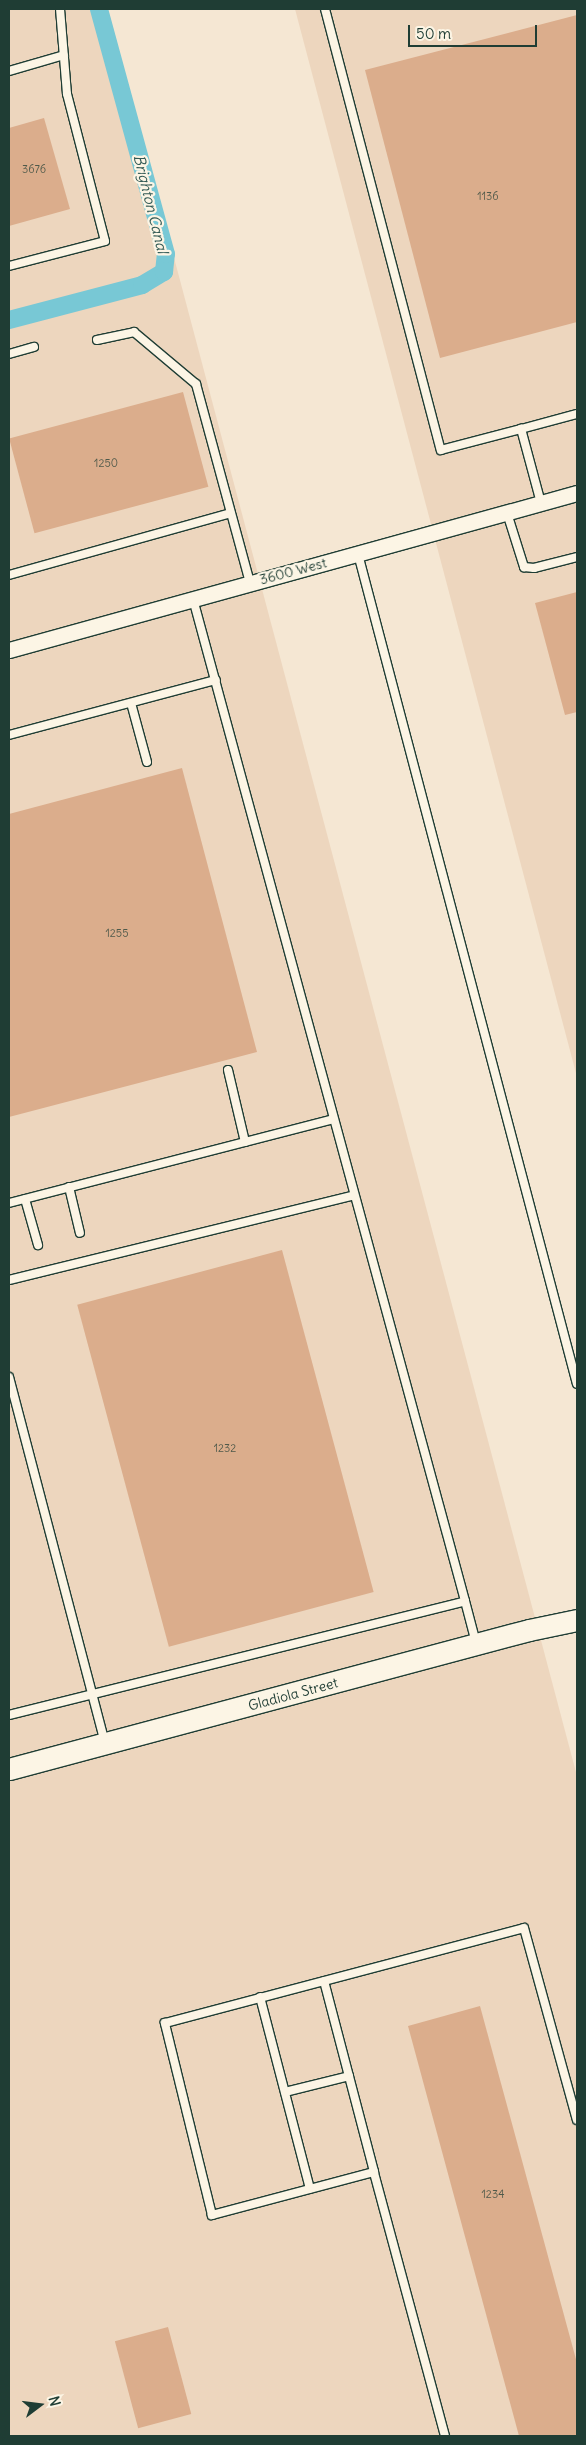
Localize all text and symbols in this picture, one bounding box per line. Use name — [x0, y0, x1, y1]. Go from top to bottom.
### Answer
scale bar — [411, 15, 540, 47]
text: 50 m — [416, 24, 451, 43]
water label: Brighton Canal — [130, 153, 172, 255]
house number: 3676 — [22, 162, 46, 176]
house number: 1136 — [477, 189, 499, 203]
house number: 1250 — [94, 456, 118, 470]
street label: 3600 West — [258, 554, 328, 588]
house number: 1255 — [105, 926, 129, 940]
house number: 1232 — [214, 1441, 236, 1455]
street label: Gladiola Street — [246, 1674, 340, 1714]
house number: 1234 — [481, 2187, 505, 2201]
north arrow — [15, 2380, 65, 2430]
text: N — [45, 2394, 64, 2408]

